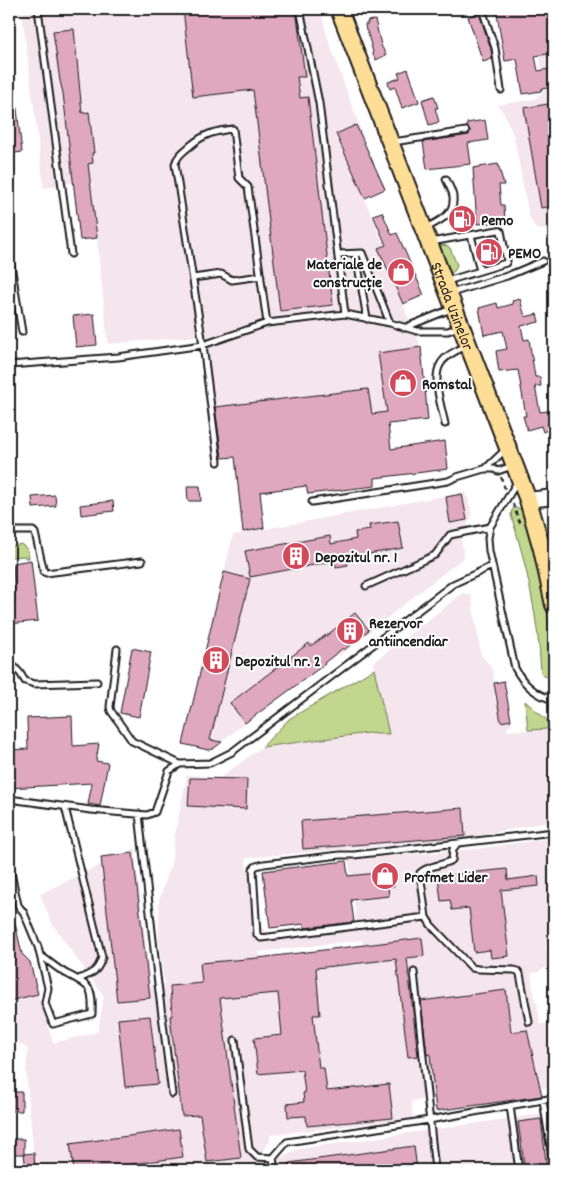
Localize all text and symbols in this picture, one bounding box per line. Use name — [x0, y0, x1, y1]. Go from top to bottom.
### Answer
fuel station icon: Pemo — [447, 204, 477, 234]
place label: Pemo — [481, 210, 513, 233]
fuel station icon: PEMO — [474, 237, 504, 267]
place label: PEMO — [508, 243, 541, 266]
place label: Materiale de construcție — [307, 254, 382, 295]
shop icon: Materiale de construcție — [386, 257, 416, 287]
street label: Strada Uzinelor — [423, 259, 478, 354]
shop icon: Romstal — [388, 368, 418, 398]
place label: Romstal — [422, 374, 472, 397]
building icon: Depozitul nr. 1 — [281, 541, 311, 571]
place label: Depozitul nr. 1 — [315, 547, 397, 570]
place label: Rezervor antiincendiar — [369, 613, 449, 654]
building icon: Rezervor antiincendiar — [335, 616, 365, 646]
building icon: Depozitul nr. 2 — [201, 645, 231, 675]
place label: Depozitul nr. 2 — [235, 651, 321, 674]
shop icon: Profmet Lider — [370, 861, 400, 891]
place label: Profmet Lider — [404, 867, 489, 890]

